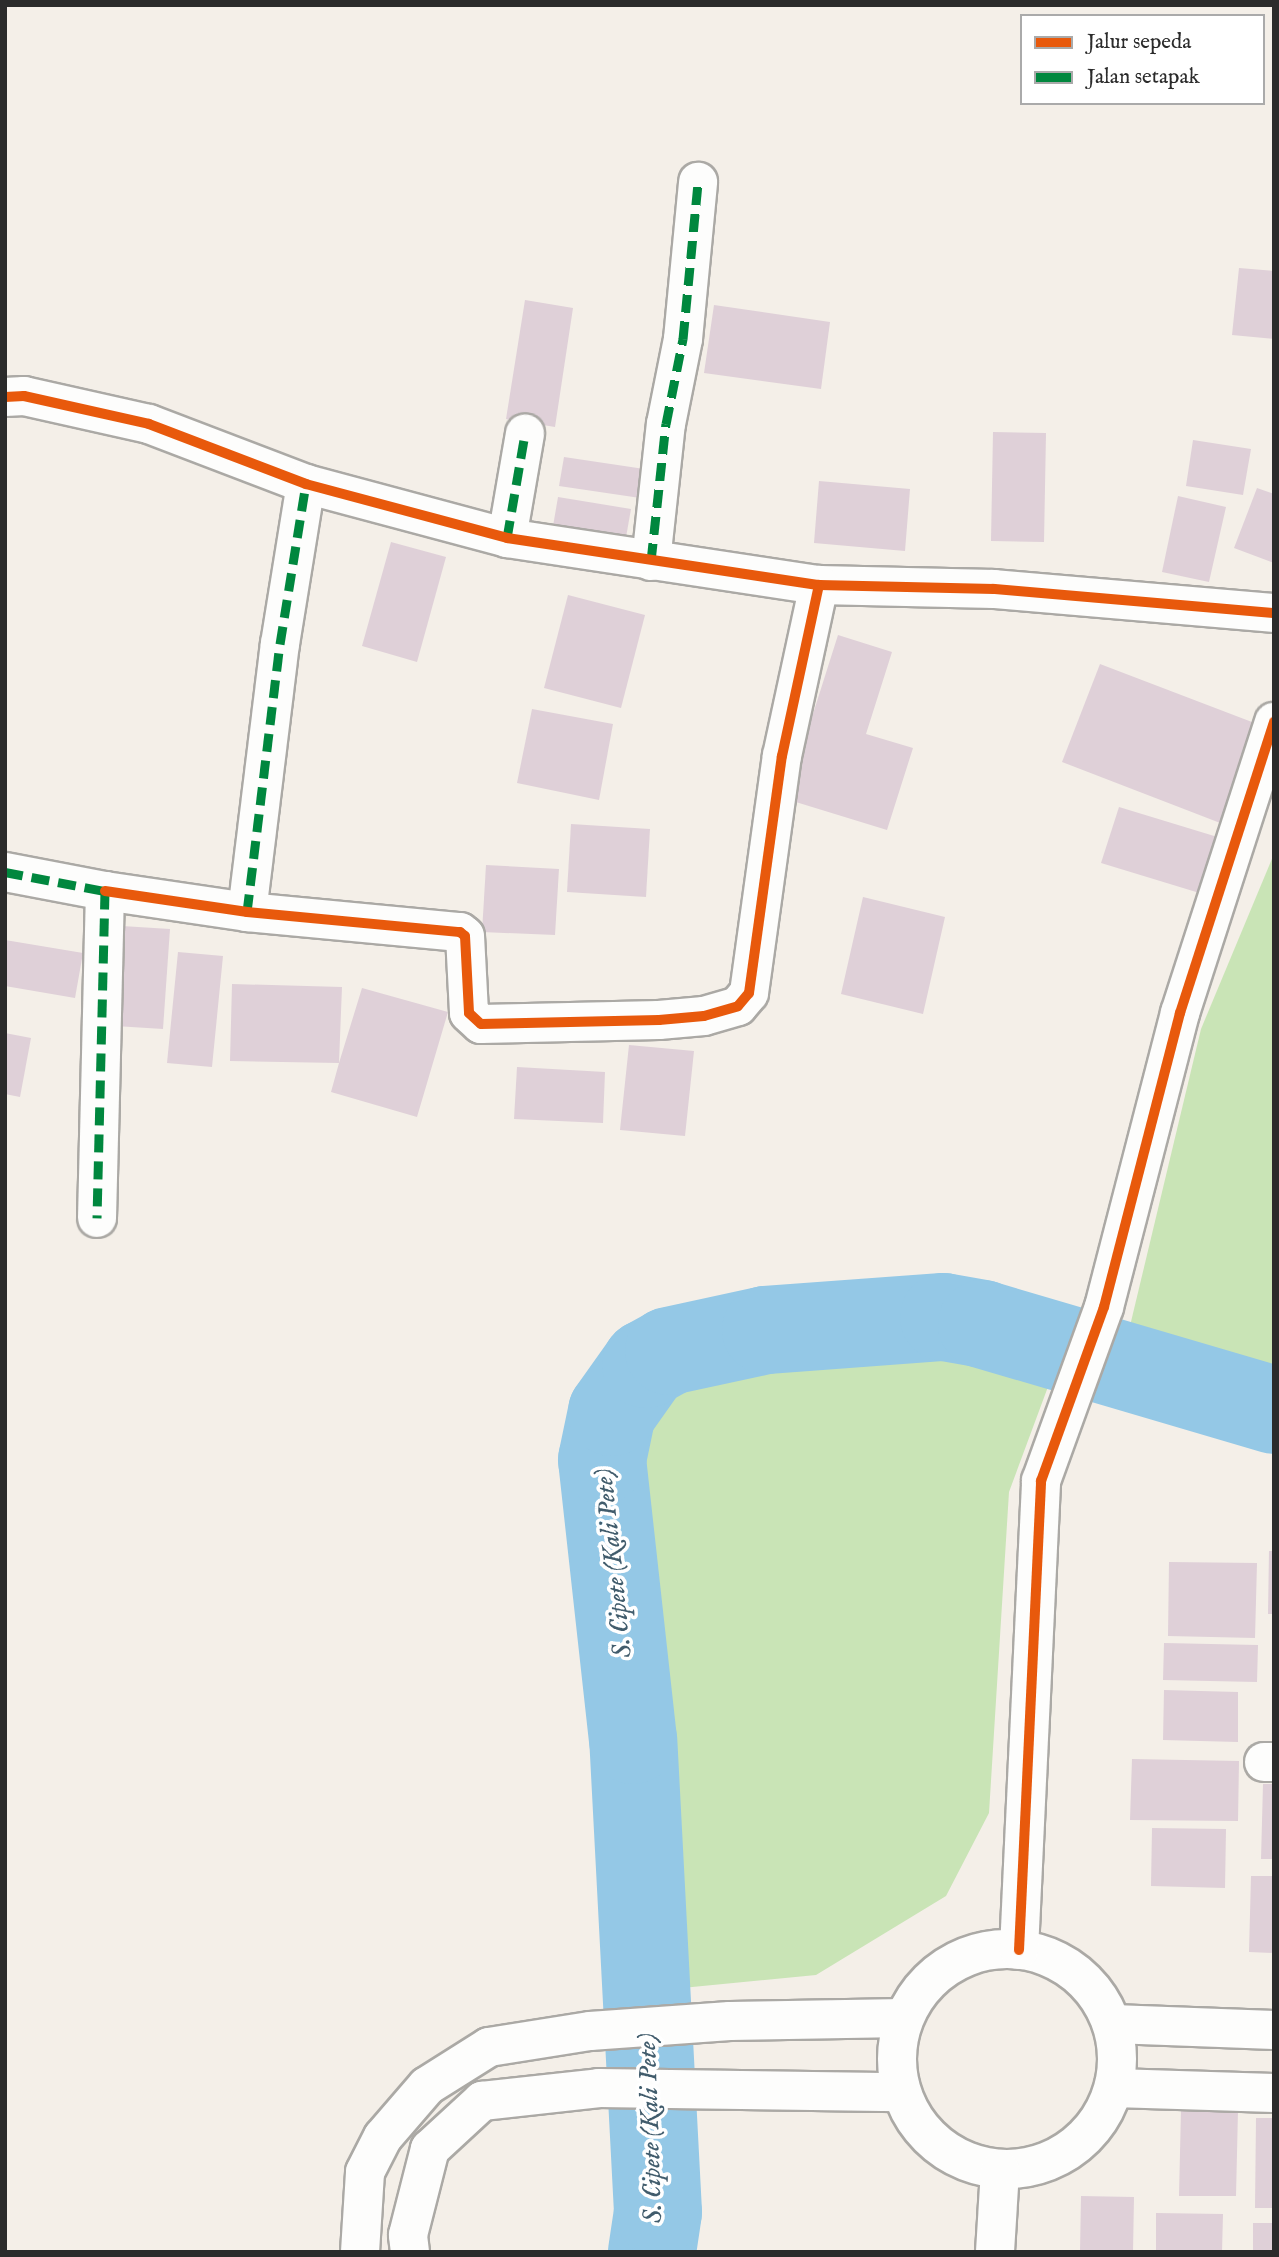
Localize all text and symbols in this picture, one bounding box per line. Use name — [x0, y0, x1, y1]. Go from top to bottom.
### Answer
legend — [1020, 14, 1265, 105]
text: Jalur sepeda — [1087, 29, 1191, 56]
text: Jalan setapak — [1087, 64, 1200, 91]
water label: S. Cipete (Kali Pete) — [589, 1467, 639, 1659]
water label: S. Cipete (Kali Pete) — [632, 2032, 670, 2224]

